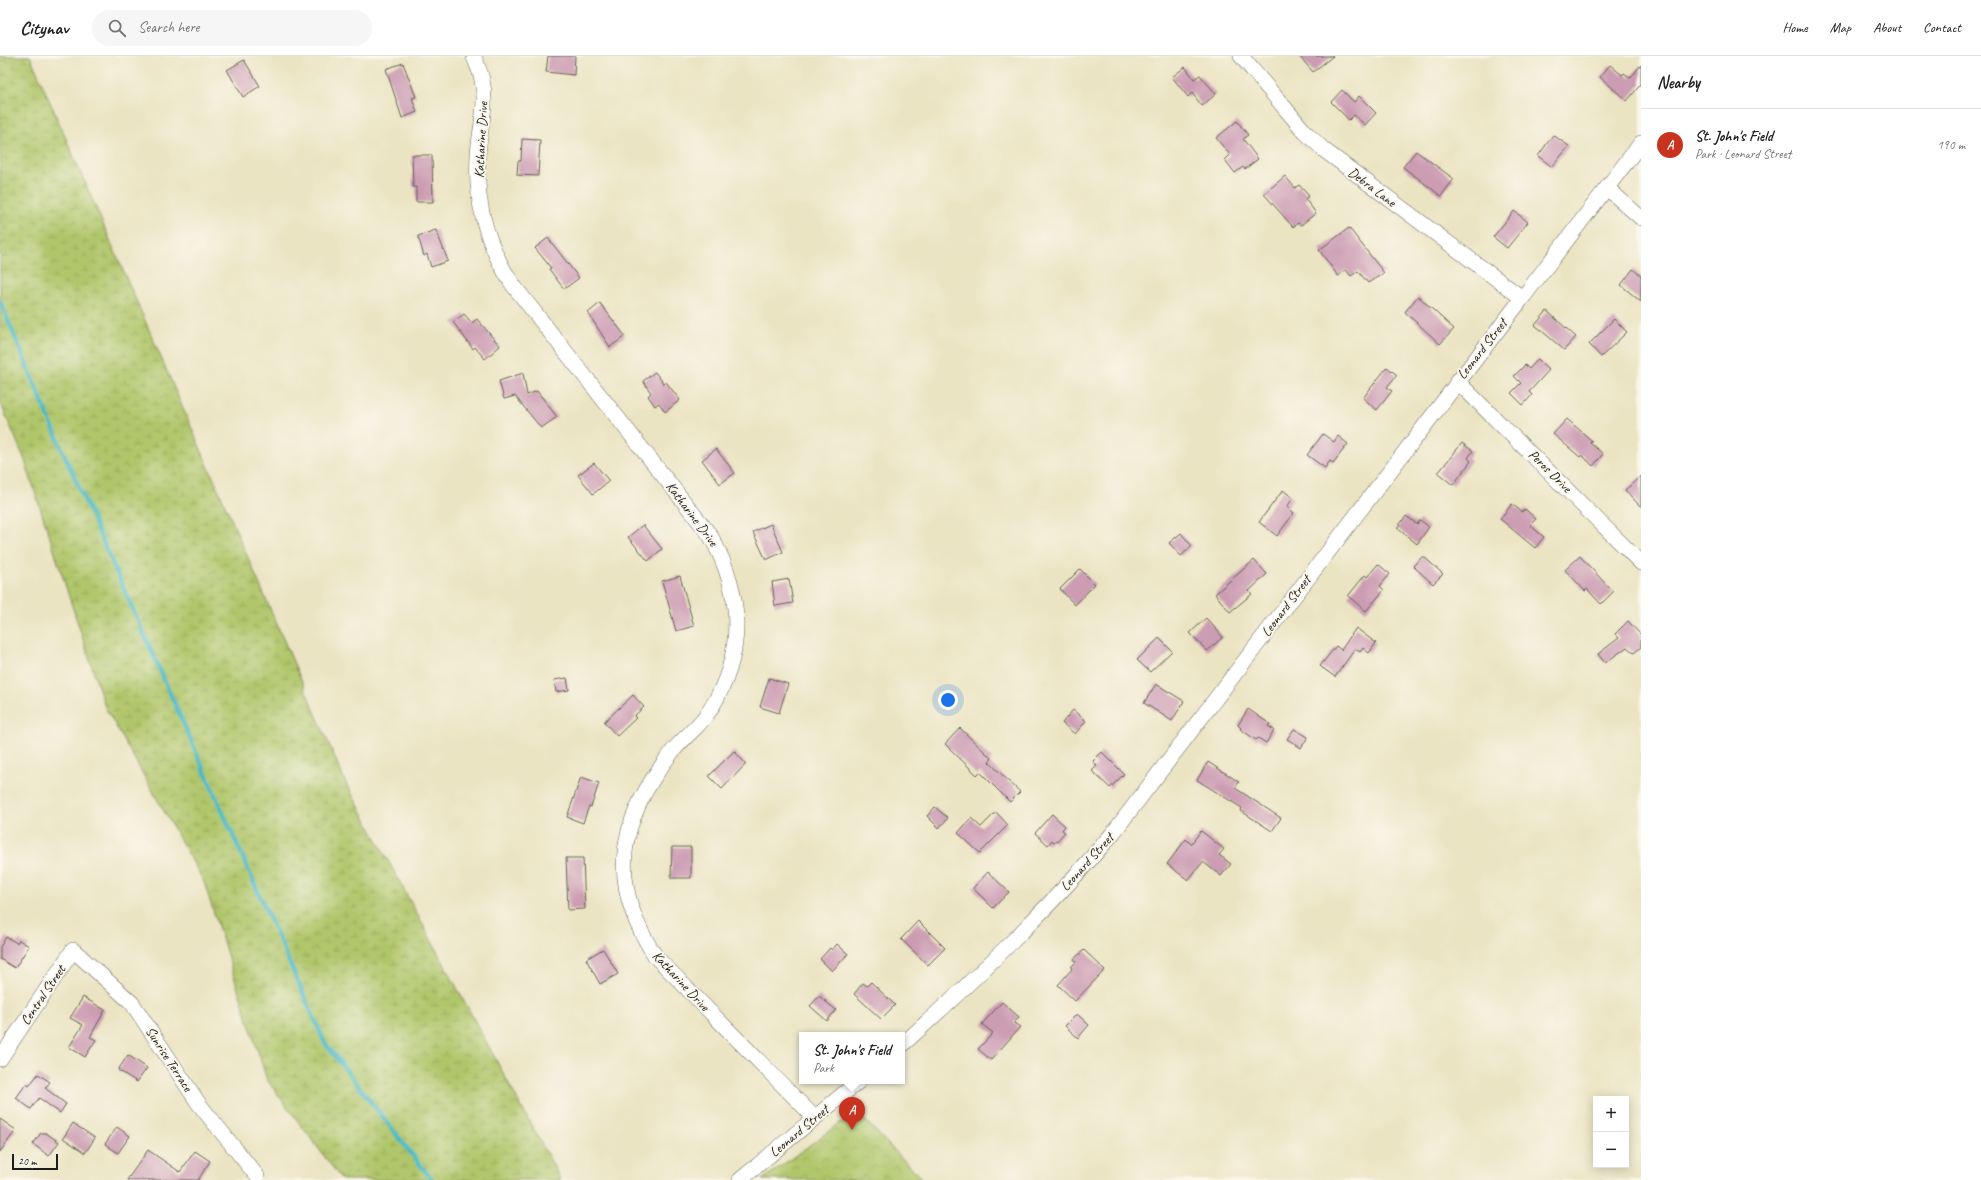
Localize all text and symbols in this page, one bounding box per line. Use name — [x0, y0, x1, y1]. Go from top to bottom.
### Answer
search box — [92, 10, 372, 46]
text: Citynav — [20, 16, 68, 40]
icon: search — [106, 17, 128, 39]
text: Search here — [138, 18, 199, 37]
text: Home — [1782, 19, 1808, 36]
text: Map — [1830, 19, 1851, 36]
text: About — [1873, 19, 1901, 36]
text: Contact — [1923, 19, 1961, 36]
text: Nearby — [1657, 72, 1700, 93]
street label: Katharine Drive — [471, 100, 492, 178]
text: St. John's Field — [1695, 127, 1773, 146]
text: A — [1667, 137, 1673, 153]
text: 190 m — [1937, 137, 1965, 153]
text: Park · Leonard Street — [1695, 146, 1791, 162]
street label: Debra Lane — [1345, 164, 1400, 211]
street label: Leonard Street — [1453, 314, 1512, 383]
street label: Peros Drive — [1525, 446, 1576, 497]
street label: Katharine Drive — [662, 479, 723, 551]
street label: Leonard Street — [1258, 570, 1316, 640]
your location — [938, 690, 958, 710]
street label: Leonard Street — [1057, 828, 1119, 894]
street label: Katharine Drive — [649, 947, 714, 1016]
street label: Central Street — [17, 961, 70, 1028]
street label: Sunrise Terrace — [142, 1024, 197, 1096]
popup — [799, 1032, 905, 1084]
text: St. John's Field — [813, 1041, 891, 1060]
text: Park — [813, 1060, 834, 1076]
map controls — [1593, 1096, 1629, 1168]
button: + — [1593, 1096, 1629, 1132]
pin: A — [839, 1097, 865, 1130]
street label: Leonard Street — [766, 1100, 834, 1161]
button: − — [1593, 1132, 1629, 1168]
scale bar — [12, 1152, 58, 1171]
text: 20 m — [18, 1154, 37, 1168]

